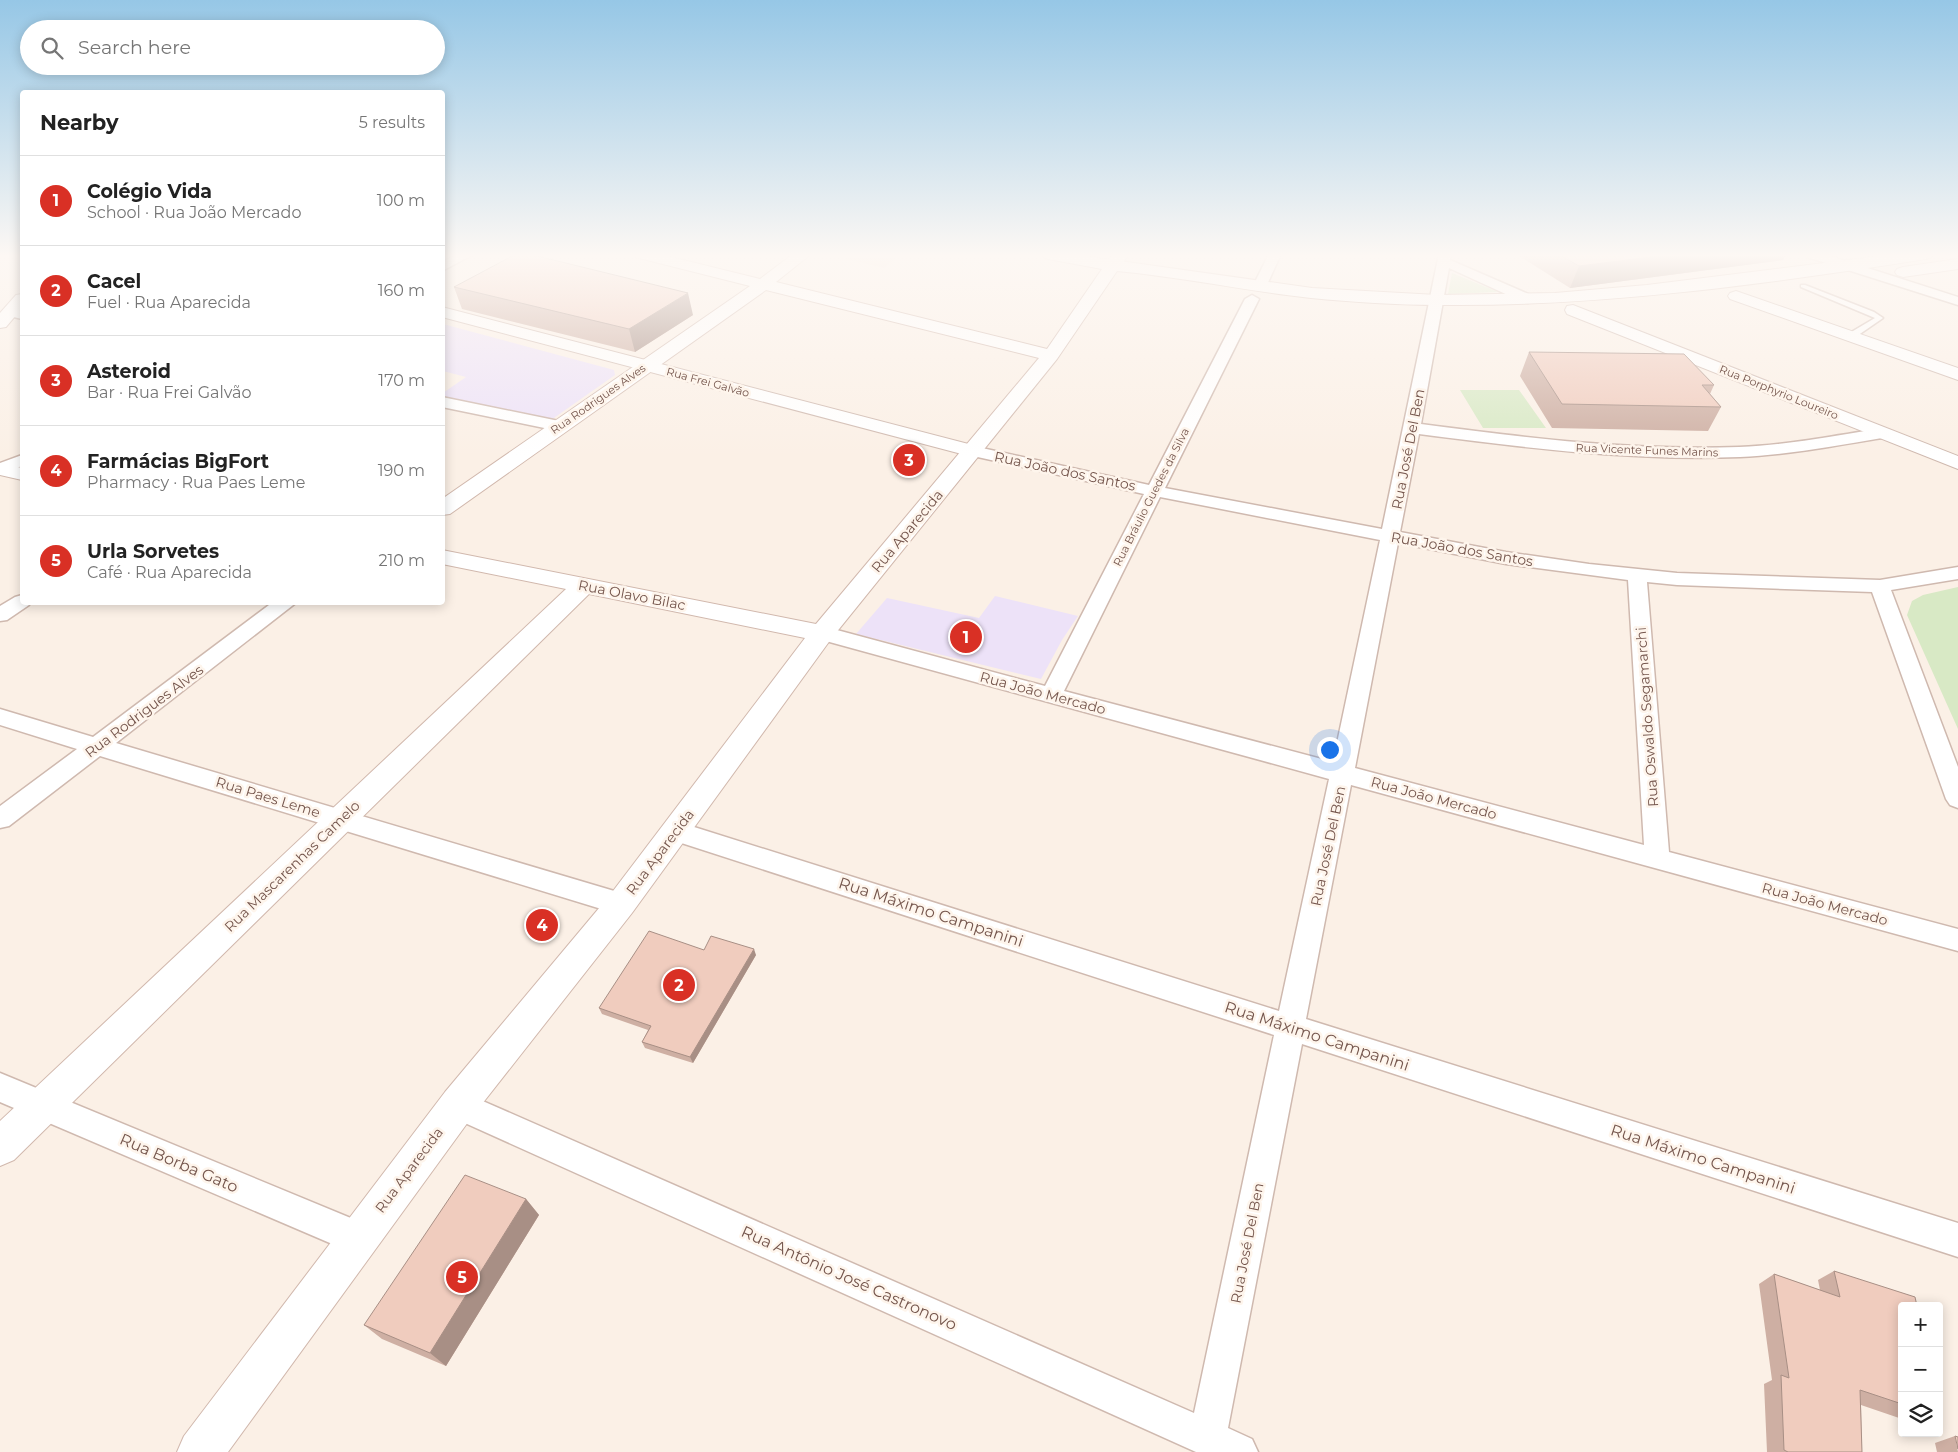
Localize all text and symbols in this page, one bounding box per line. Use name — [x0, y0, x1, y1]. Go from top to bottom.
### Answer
search box — [20, 20, 445, 75]
icon: search — [38, 34, 66, 62]
text: Search here — [78, 36, 191, 59]
text: Nearby — [40, 110, 119, 135]
text: 5 results — [359, 113, 425, 132]
text: Colégio Vida — [87, 180, 212, 203]
text: 1 — [53, 191, 59, 210]
text: 100 m — [377, 191, 425, 210]
text: School · Rua João Mercado — [87, 203, 301, 222]
text: Cacel — [87, 270, 141, 293]
text: 2 — [51, 281, 61, 300]
text: 160 m — [378, 281, 425, 300]
text: Fuel · Rua Aparecida — [87, 293, 251, 312]
text: Asteroid — [87, 360, 171, 383]
street label: Rua Rodrigues Alves — [548, 361, 649, 437]
street label: Rua Porphyrio Loureiro — [1717, 362, 1841, 422]
street label: Rua Frei Galvão — [665, 364, 751, 400]
text: 3 — [51, 371, 61, 390]
text: 170 m — [378, 371, 425, 390]
text: Bar · Rua Frei Galvão — [87, 383, 252, 402]
street label: Rua José Del Ben — [1388, 387, 1428, 511]
street label: Rua Bráulio Guedes da Silva — [1110, 426, 1192, 568]
pin: 3 — [893, 441, 925, 479]
street label: Rua Vicente Funes Marins — [1575, 441, 1719, 460]
street label: Rua João dos Santos — [993, 447, 1137, 495]
text: Farmácias BigFort — [87, 450, 269, 473]
text: 4 — [50, 461, 62, 480]
text: 190 m — [378, 461, 425, 480]
text: Pharmacy · Rua Paes Leme — [87, 473, 305, 492]
street label: Rua Aparecida — [867, 486, 947, 576]
street label: Rua João dos Santos — [1390, 528, 1535, 570]
text: Urla Sorvetes — [87, 540, 219, 563]
text: 5 — [51, 551, 61, 570]
text: 210 m — [378, 551, 425, 570]
text: Café · Rua Aparecida — [87, 563, 252, 582]
street label: Rua Olavo Bilac — [577, 576, 687, 614]
pin: 1 — [950, 618, 982, 656]
street label: Rua Oswaldo Segamarchi — [1632, 626, 1662, 808]
street label: Rua Rodrigues Alves — [81, 661, 207, 761]
street label: Rua João Mercado — [978, 668, 1108, 719]
your location — [1317, 737, 1343, 763]
street label: Rua Paes Leme — [214, 773, 322, 821]
street label: Rua João Mercado — [1369, 773, 1499, 824]
street label: Rua José Del Ben — [1306, 784, 1350, 908]
street label: Rua Mascarenhas Camelo — [220, 796, 364, 936]
street label: Rua Aparecida — [622, 806, 698, 898]
street label: Rua Máximo Campanini — [836, 873, 1026, 951]
street label: Rua João Mercado — [1760, 879, 1890, 930]
pin: 4 — [526, 906, 558, 944]
pin: 2 — [663, 966, 695, 1004]
street label: Rua Máximo Campanini — [1222, 997, 1412, 1075]
street label: Rua Máximo Campanini — [1608, 1120, 1798, 1198]
street label: Rua Aparecida — [371, 1124, 447, 1216]
street label: Rua Borba Gato — [117, 1129, 241, 1197]
street label: Rua José Del Ben — [1227, 1181, 1267, 1305]
street label: Rua Antônio José Castronovo — [738, 1222, 960, 1334]
pin: 5 — [446, 1258, 478, 1296]
map controls — [1898, 1302, 1943, 1437]
button: + — [1898, 1302, 1943, 1347]
button: − — [1898, 1347, 1943, 1392]
button: layers — [1898, 1392, 1943, 1437]

